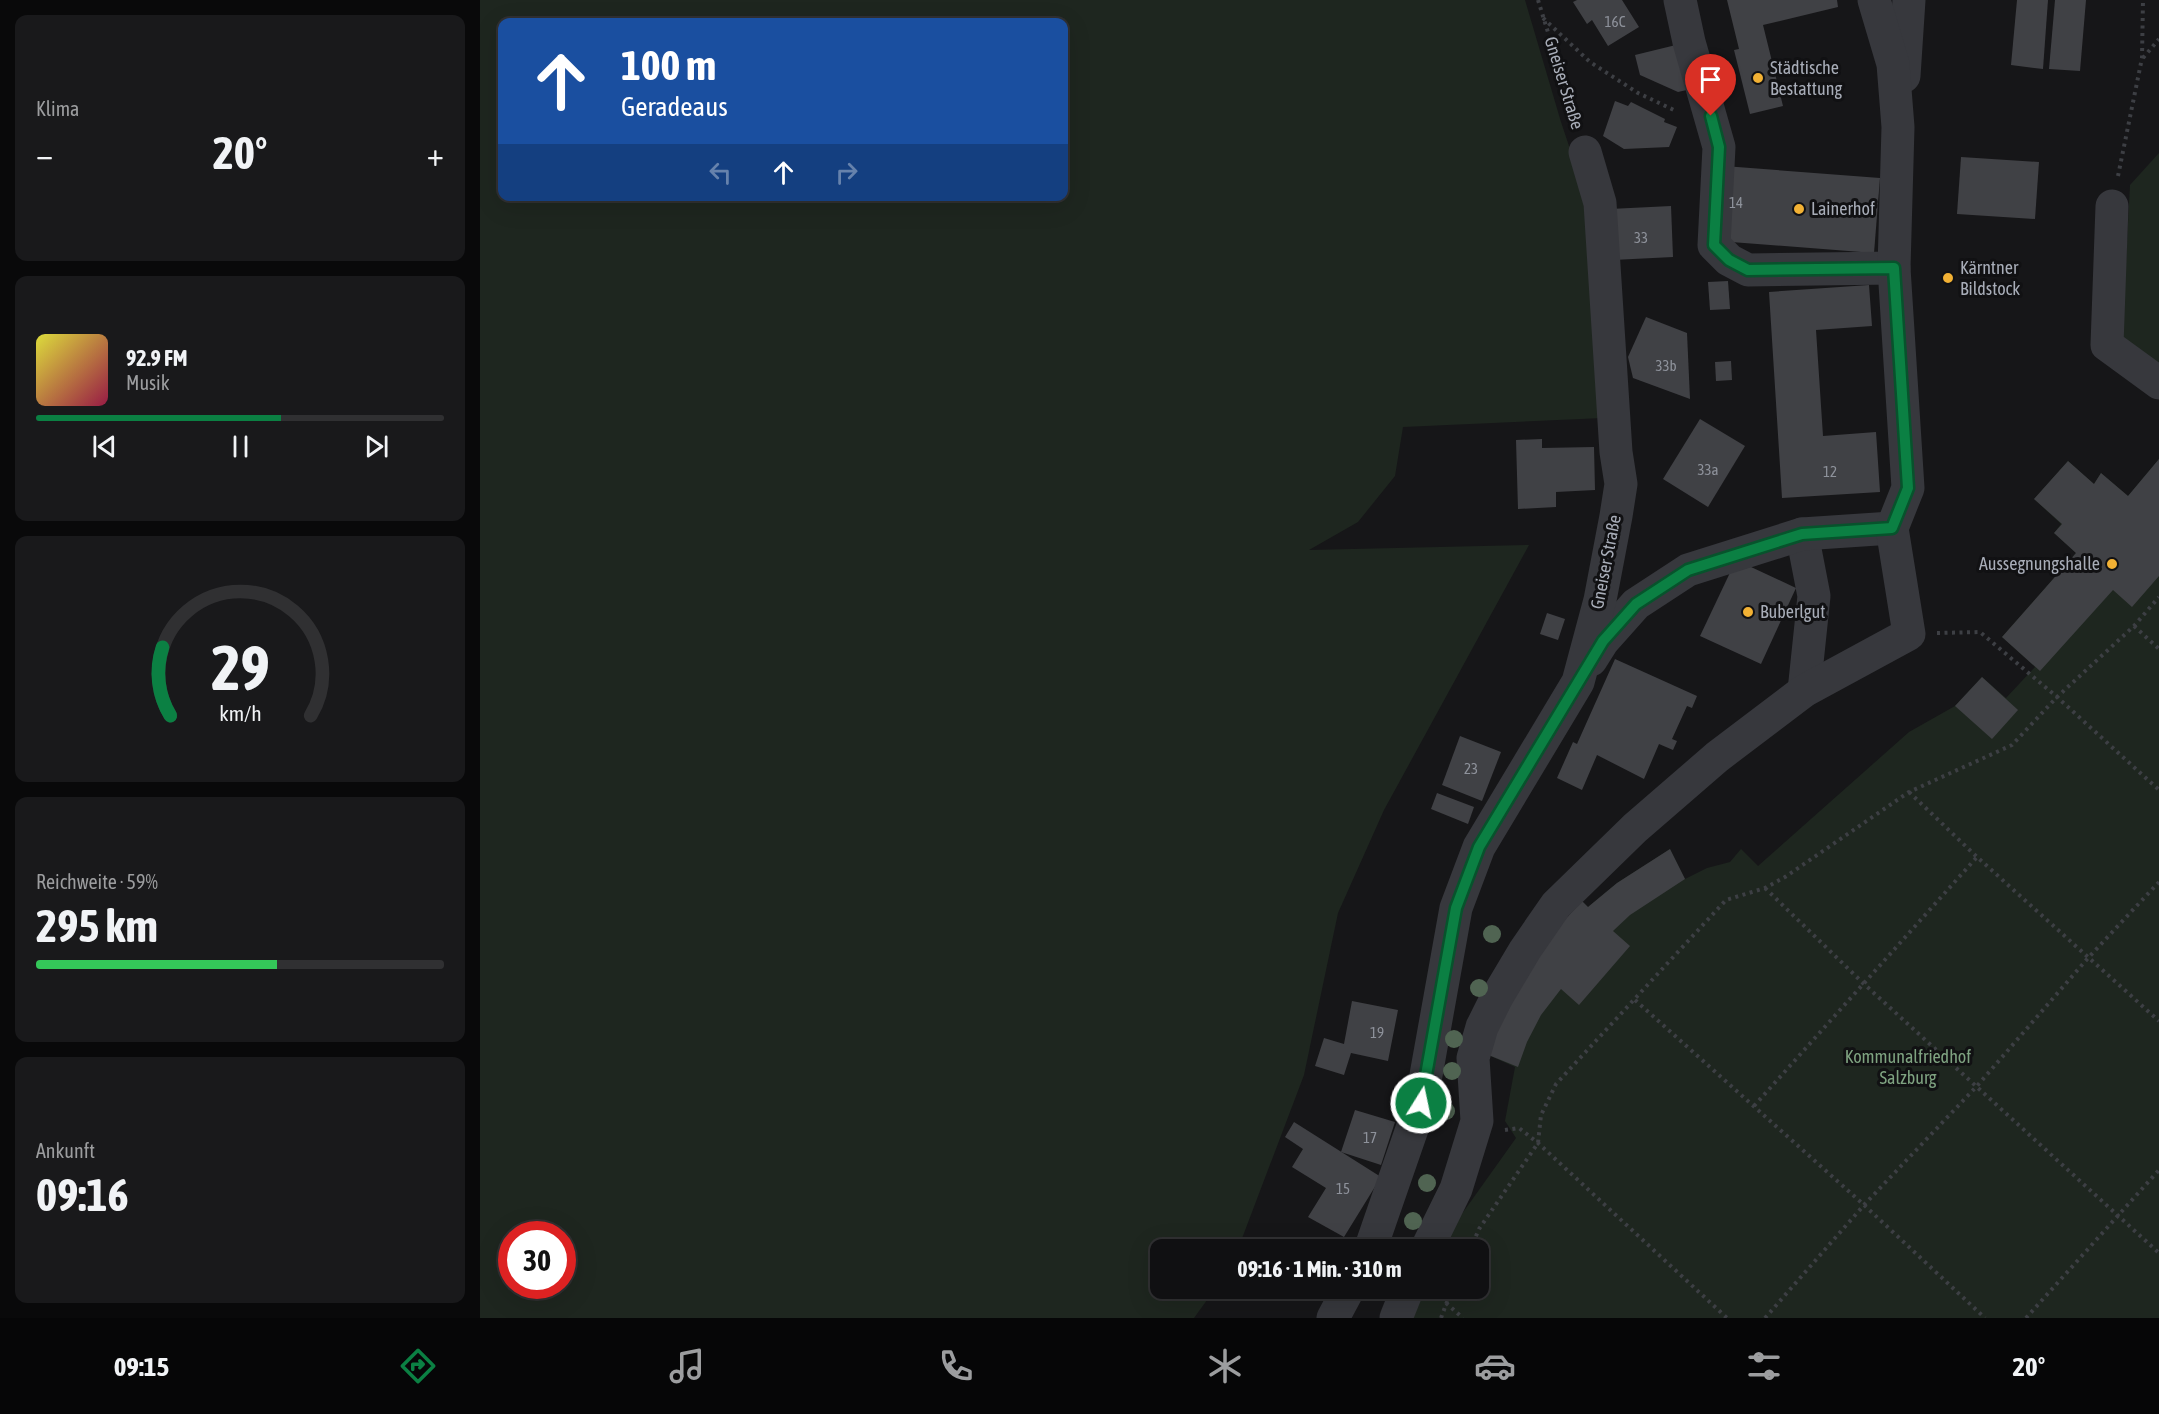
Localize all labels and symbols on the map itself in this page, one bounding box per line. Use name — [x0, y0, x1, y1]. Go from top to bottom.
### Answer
house number: 16C — [1605, 13, 1626, 30]
street label: Gneiser Straße — [1540, 34, 1588, 132]
pin — [1685, 54, 1736, 116]
place label: Städtische Bestattung — [1770, 57, 1842, 99]
marker: Städtische Bestattung — [1751, 71, 1765, 85]
house number: 14 — [1729, 194, 1743, 211]
place label: Lainerhof — [1811, 198, 1875, 219]
marker: Lainerhof — [1792, 202, 1806, 216]
house number: 33 — [1634, 229, 1648, 246]
place label: Kärntner Bildstock — [1960, 257, 2020, 299]
marker: Kärntner Bildstock — [1941, 271, 1955, 285]
house number: 33b — [1655, 357, 1677, 374]
house number: 33a — [1697, 461, 1719, 478]
house number: 12 — [1823, 463, 1837, 480]
street label: Gneiser Straße — [1586, 513, 1625, 611]
place label: Aussegnungshalle — [1979, 553, 2100, 574]
marker: Aussegnungshalle — [2105, 557, 2119, 571]
place label: Buberlgut — [1760, 601, 1825, 622]
marker: Buberlgut — [1741, 605, 1755, 619]
house number: 23 — [1464, 760, 1478, 777]
house number: 19 — [1370, 1024, 1384, 1041]
park label: Kommunalfriedhof Salzburg — [1845, 1046, 1971, 1088]
position arrow — [1389, 1071, 1453, 1135]
house number: 17 — [1363, 1129, 1377, 1146]
house number: 15 — [1336, 1180, 1350, 1197]
speed limit sign: 30 — [498, 1221, 576, 1299]

